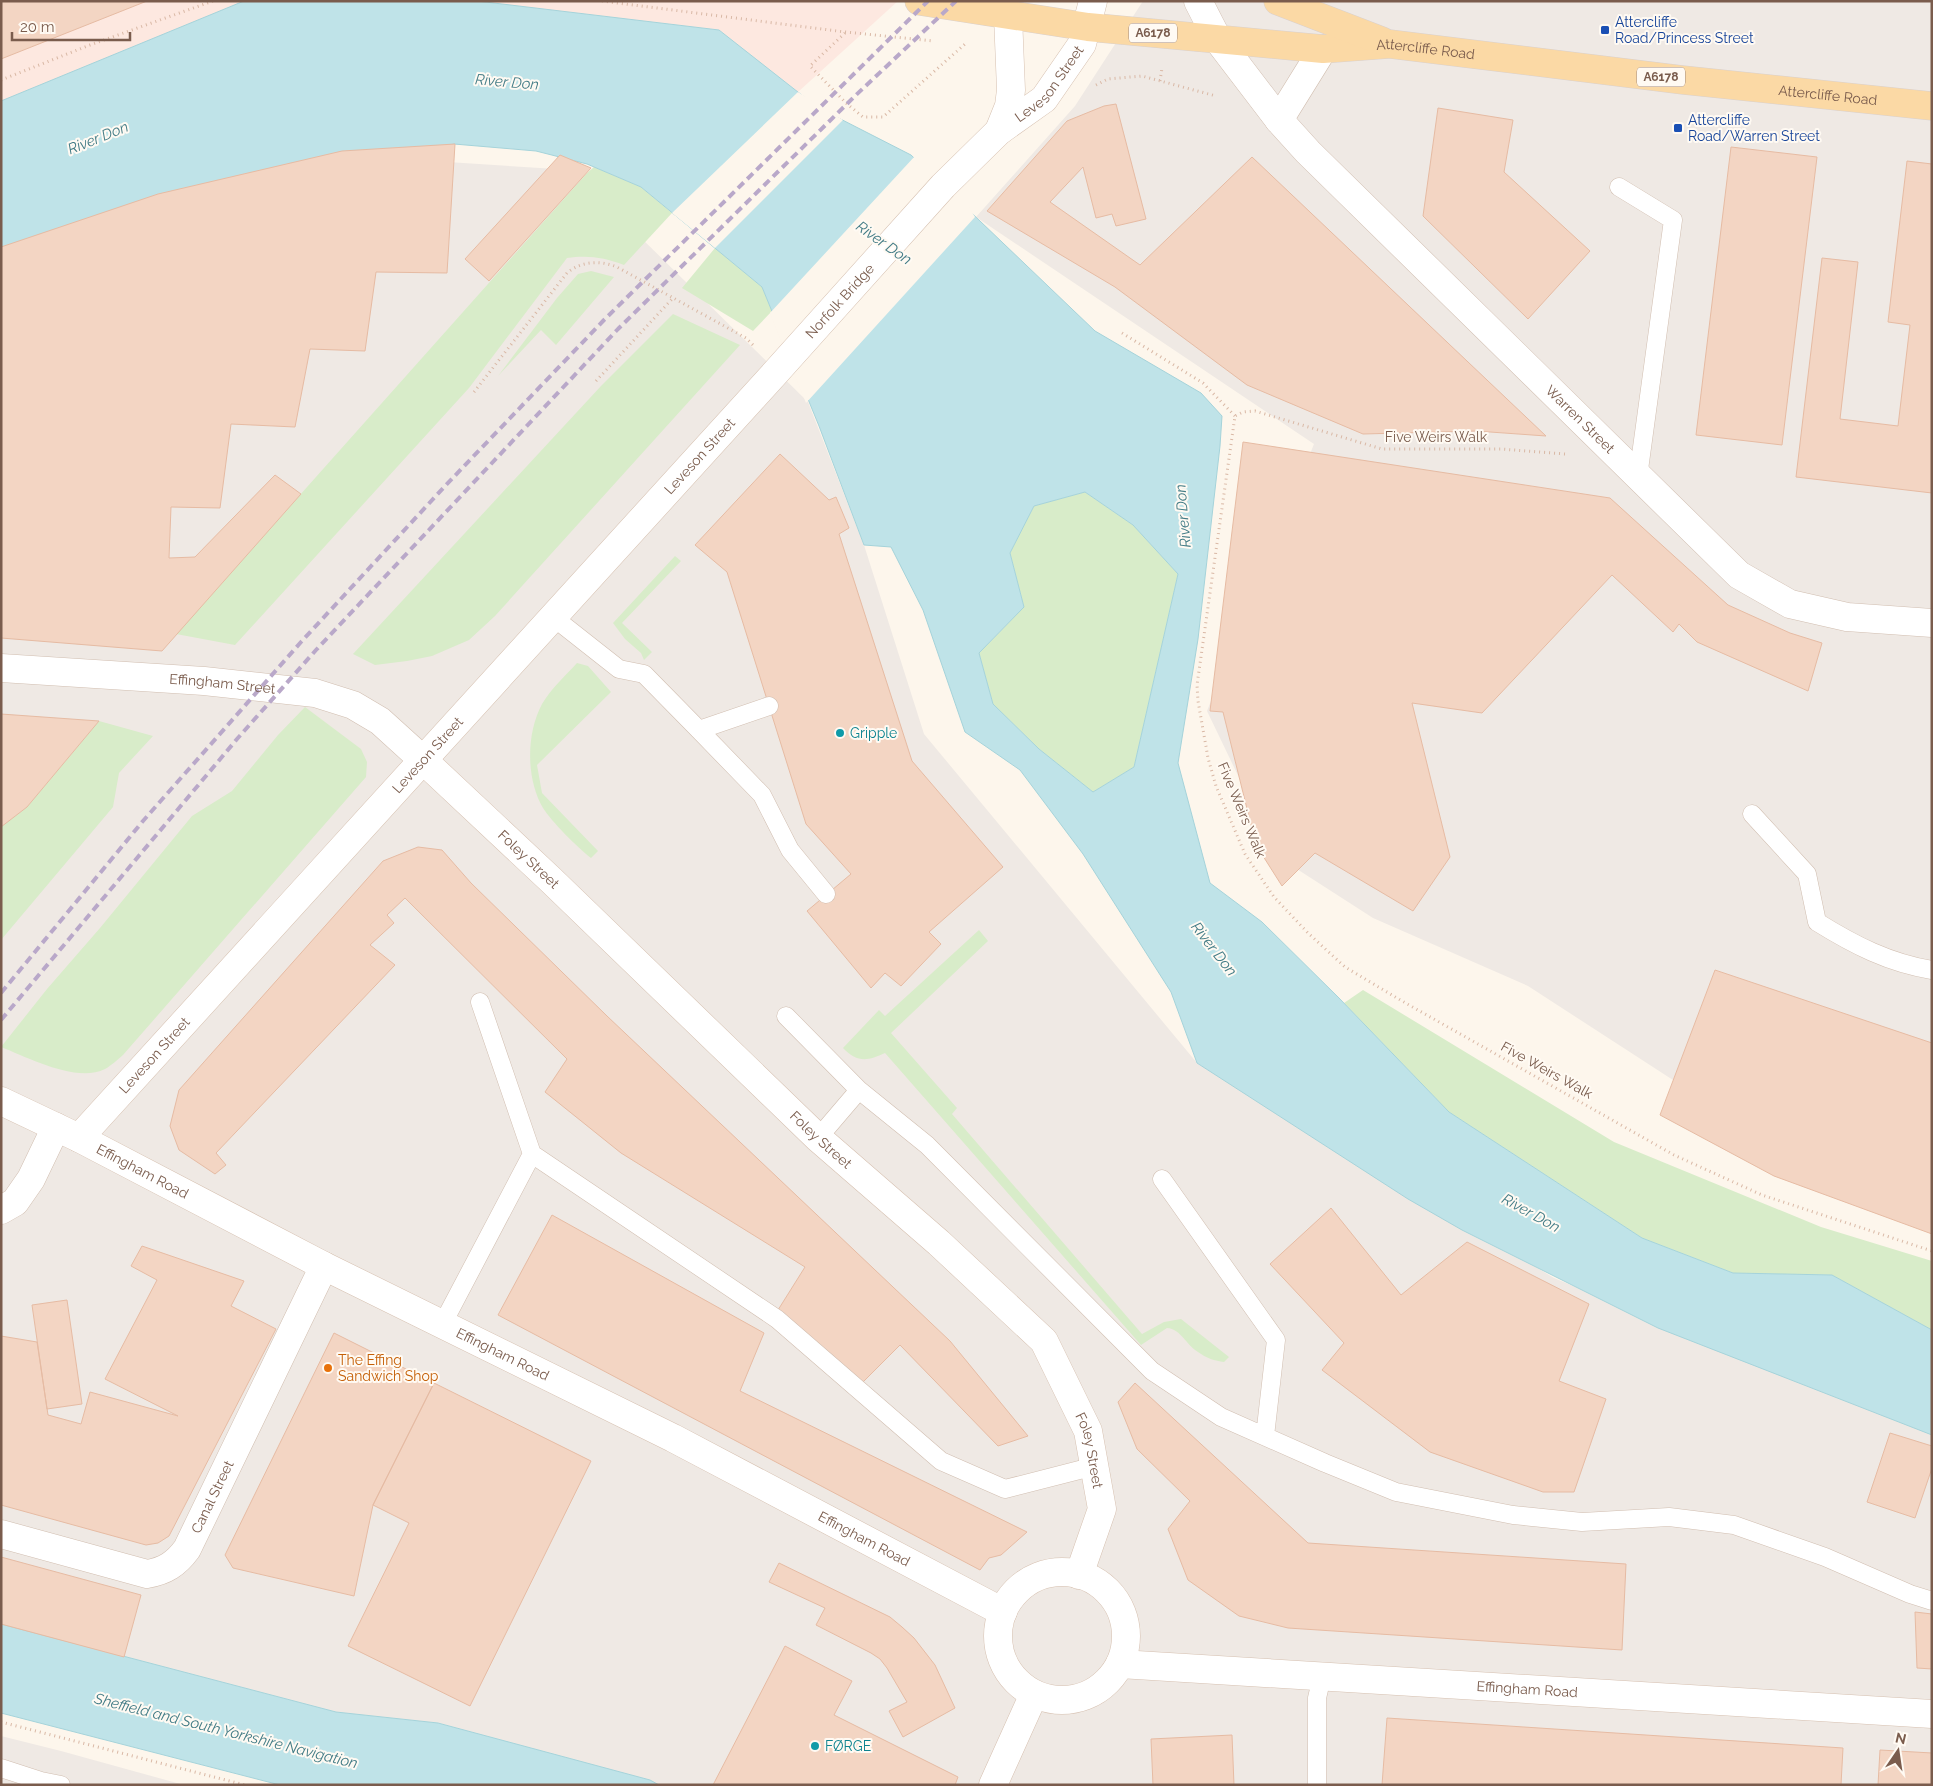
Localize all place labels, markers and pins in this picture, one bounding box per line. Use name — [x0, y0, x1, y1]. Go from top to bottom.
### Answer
place label: Attercliffe Road/Princess Street — [1615, 14, 1754, 46]
marker: Attercliffe Road/Princess Street — [1599, 24, 1611, 36]
place label: Attercliffe Road/Warren Street — [1688, 112, 1820, 144]
marker: Attercliffe Road/Warren Street — [1672, 122, 1684, 134]
place label: Gripple — [850, 725, 897, 741]
marker: Gripple — [834, 727, 846, 739]
place label: The Effing Sandwich Shop — [338, 1352, 439, 1384]
marker: The Effing Sandwich Shop — [322, 1362, 334, 1374]
place label: FØRGE — [825, 1738, 871, 1754]
marker: FØRGE — [809, 1740, 821, 1752]

